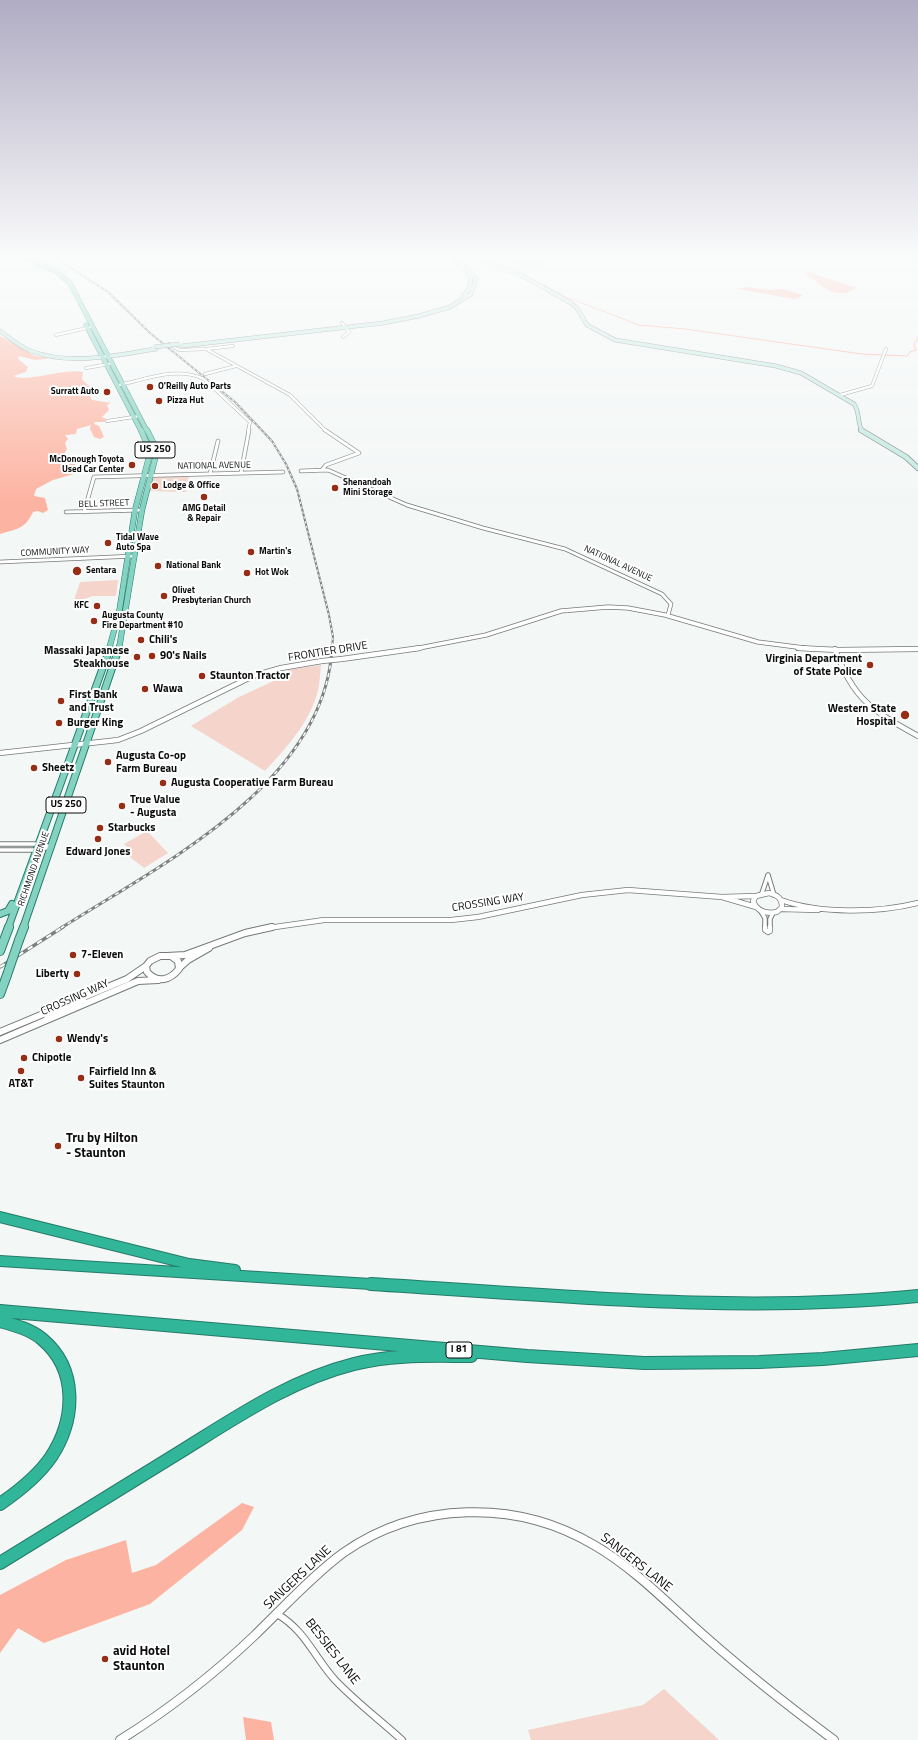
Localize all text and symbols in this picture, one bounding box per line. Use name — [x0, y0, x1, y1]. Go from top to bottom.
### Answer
marker: O'Reilly Auto Parts — [145, 382, 155, 392]
place label: O'Reilly Auto Parts — [158, 382, 231, 392]
place label: Surratt Auto — [51, 387, 99, 397]
marker: Surratt Auto — [102, 387, 112, 397]
marker: Pizza Hut — [154, 396, 164, 406]
place label: Pizza Hut — [167, 396, 204, 406]
road number: US 250 — [135, 442, 175, 458]
place label: McDonough Toyota Used Car Center — [49, 455, 124, 476]
marker: McDonough Toyota Used Car Center — [127, 460, 137, 470]
street label: NATIONAL AVENUE — [177, 460, 251, 472]
place label: Shenandoah Mini Storage — [343, 478, 393, 499]
marker: Lodge & Office — [150, 481, 160, 491]
place label: Lodge & Office — [163, 481, 220, 491]
marker: Shenandoah Mini Storage — [330, 483, 340, 493]
marker: AMG Detail & Repair — [199, 492, 209, 502]
street label: BELL STREET — [78, 498, 130, 510]
place label: AMG Detail & Repair — [182, 504, 226, 525]
place label: Tidal Wave Auto Spa — [116, 533, 159, 554]
marker: Tidal Wave Auto Spa — [103, 538, 113, 548]
street label: NATIONAL AVENUE — [582, 544, 654, 584]
street label: COMMUNITY WAY — [20, 545, 90, 559]
marker: Martin's — [246, 547, 256, 557]
place label: Martin's — [259, 547, 292, 557]
marker: National Bank — [153, 561, 163, 571]
place label: National Bank — [166, 561, 221, 571]
marker: Sentara — [71, 565, 83, 577]
place label: Sentara — [86, 566, 116, 576]
marker: Hot Wok — [242, 568, 252, 578]
place label: Hot Wok — [255, 568, 289, 578]
place label: Olivet Presbyterian Church — [172, 586, 251, 607]
marker: Olivet Presbyterian Church — [159, 591, 169, 601]
place label: KFC — [74, 601, 89, 611]
marker: KFC — [92, 601, 102, 611]
place label: Augusta County Fire Department #10 — [102, 611, 183, 632]
marker: Augusta County Fire Department #10 — [89, 616, 99, 626]
place label: Chili's — [149, 633, 178, 647]
marker: Chili's — [136, 635, 146, 645]
street label: FRONTIER DRIVE — [287, 639, 369, 665]
place label: Massaki Japanese Steakhouse — [44, 644, 129, 670]
place label: 90's Nails — [160, 649, 207, 663]
marker: 90's Nails — [147, 651, 157, 661]
marker: Massaki Japanese Steakhouse — [132, 652, 142, 662]
place label: Virginia Department of State Police — [766, 652, 862, 678]
marker: Virginia Department of State Police — [865, 660, 875, 670]
place label: Staunton Tractor — [210, 669, 290, 683]
marker: Staunton Tractor — [197, 671, 207, 681]
place label: Wawa — [153, 682, 183, 696]
marker: Wawa — [140, 684, 150, 694]
place label: First Bank and Trust — [69, 688, 117, 714]
marker: First Bank and Trust — [56, 696, 66, 706]
place label: Western State Hospital — [828, 702, 896, 728]
marker: Western State Hospital — [899, 709, 911, 721]
place label: Burger King — [67, 716, 123, 730]
marker: Burger King — [54, 718, 64, 728]
place label: Augusta Co-op Farm Bureau — [116, 749, 186, 775]
marker: Augusta Co-op Farm Bureau — [103, 757, 113, 767]
place label: Sheetz — [42, 761, 74, 775]
marker: Sheetz — [29, 763, 39, 773]
place label: Augusta Cooperative Farm Bureau — [171, 776, 333, 790]
marker: Augusta Cooperative Farm Bureau — [158, 778, 168, 788]
place label: True Value - Augusta — [130, 793, 180, 819]
road number: US 250 — [46, 797, 86, 813]
marker: True Value - Augusta — [117, 801, 127, 811]
place label: Starbucks — [108, 821, 155, 835]
marker: Starbucks — [95, 823, 105, 833]
street label: RICHMOND AVENUE — [16, 830, 52, 908]
marker: Edward Jones — [93, 834, 103, 844]
place label: Edward Jones — [66, 845, 130, 859]
street label: CROSSING WAY — [451, 891, 525, 915]
place label: 7-Eleven — [81, 948, 123, 962]
marker: 7-Eleven — [68, 950, 78, 960]
place label: Liberty — [36, 967, 69, 981]
marker: Liberty — [72, 969, 82, 979]
street label: CROSSING WAY — [39, 977, 111, 1019]
place label: Wendy's — [67, 1032, 108, 1046]
marker: Wendy's — [54, 1034, 64, 1044]
place label: Chipotle — [32, 1051, 71, 1065]
marker: Chipotle — [19, 1053, 29, 1063]
place label: Fairfield Inn & Suites Staunton — [89, 1065, 165, 1091]
marker: AT&T — [16, 1066, 26, 1076]
marker: Fairfield Inn & Suites Staunton — [76, 1073, 86, 1083]
place label: AT&T — [8, 1077, 34, 1091]
place label: Tru by Hilton - Staunton — [66, 1131, 138, 1162]
marker: Tru by Hilton - Staunton — [53, 1141, 63, 1151]
road number: I 81 — [446, 1342, 472, 1358]
street label: SANGERS LANE — [597, 1530, 675, 1596]
street label: SANGERS LANE — [261, 1543, 335, 1613]
street label: BESSIES LANE — [301, 1616, 363, 1688]
place label: avid Hotel Staunton — [113, 1644, 170, 1675]
marker: avid Hotel Staunton — [100, 1654, 110, 1664]

